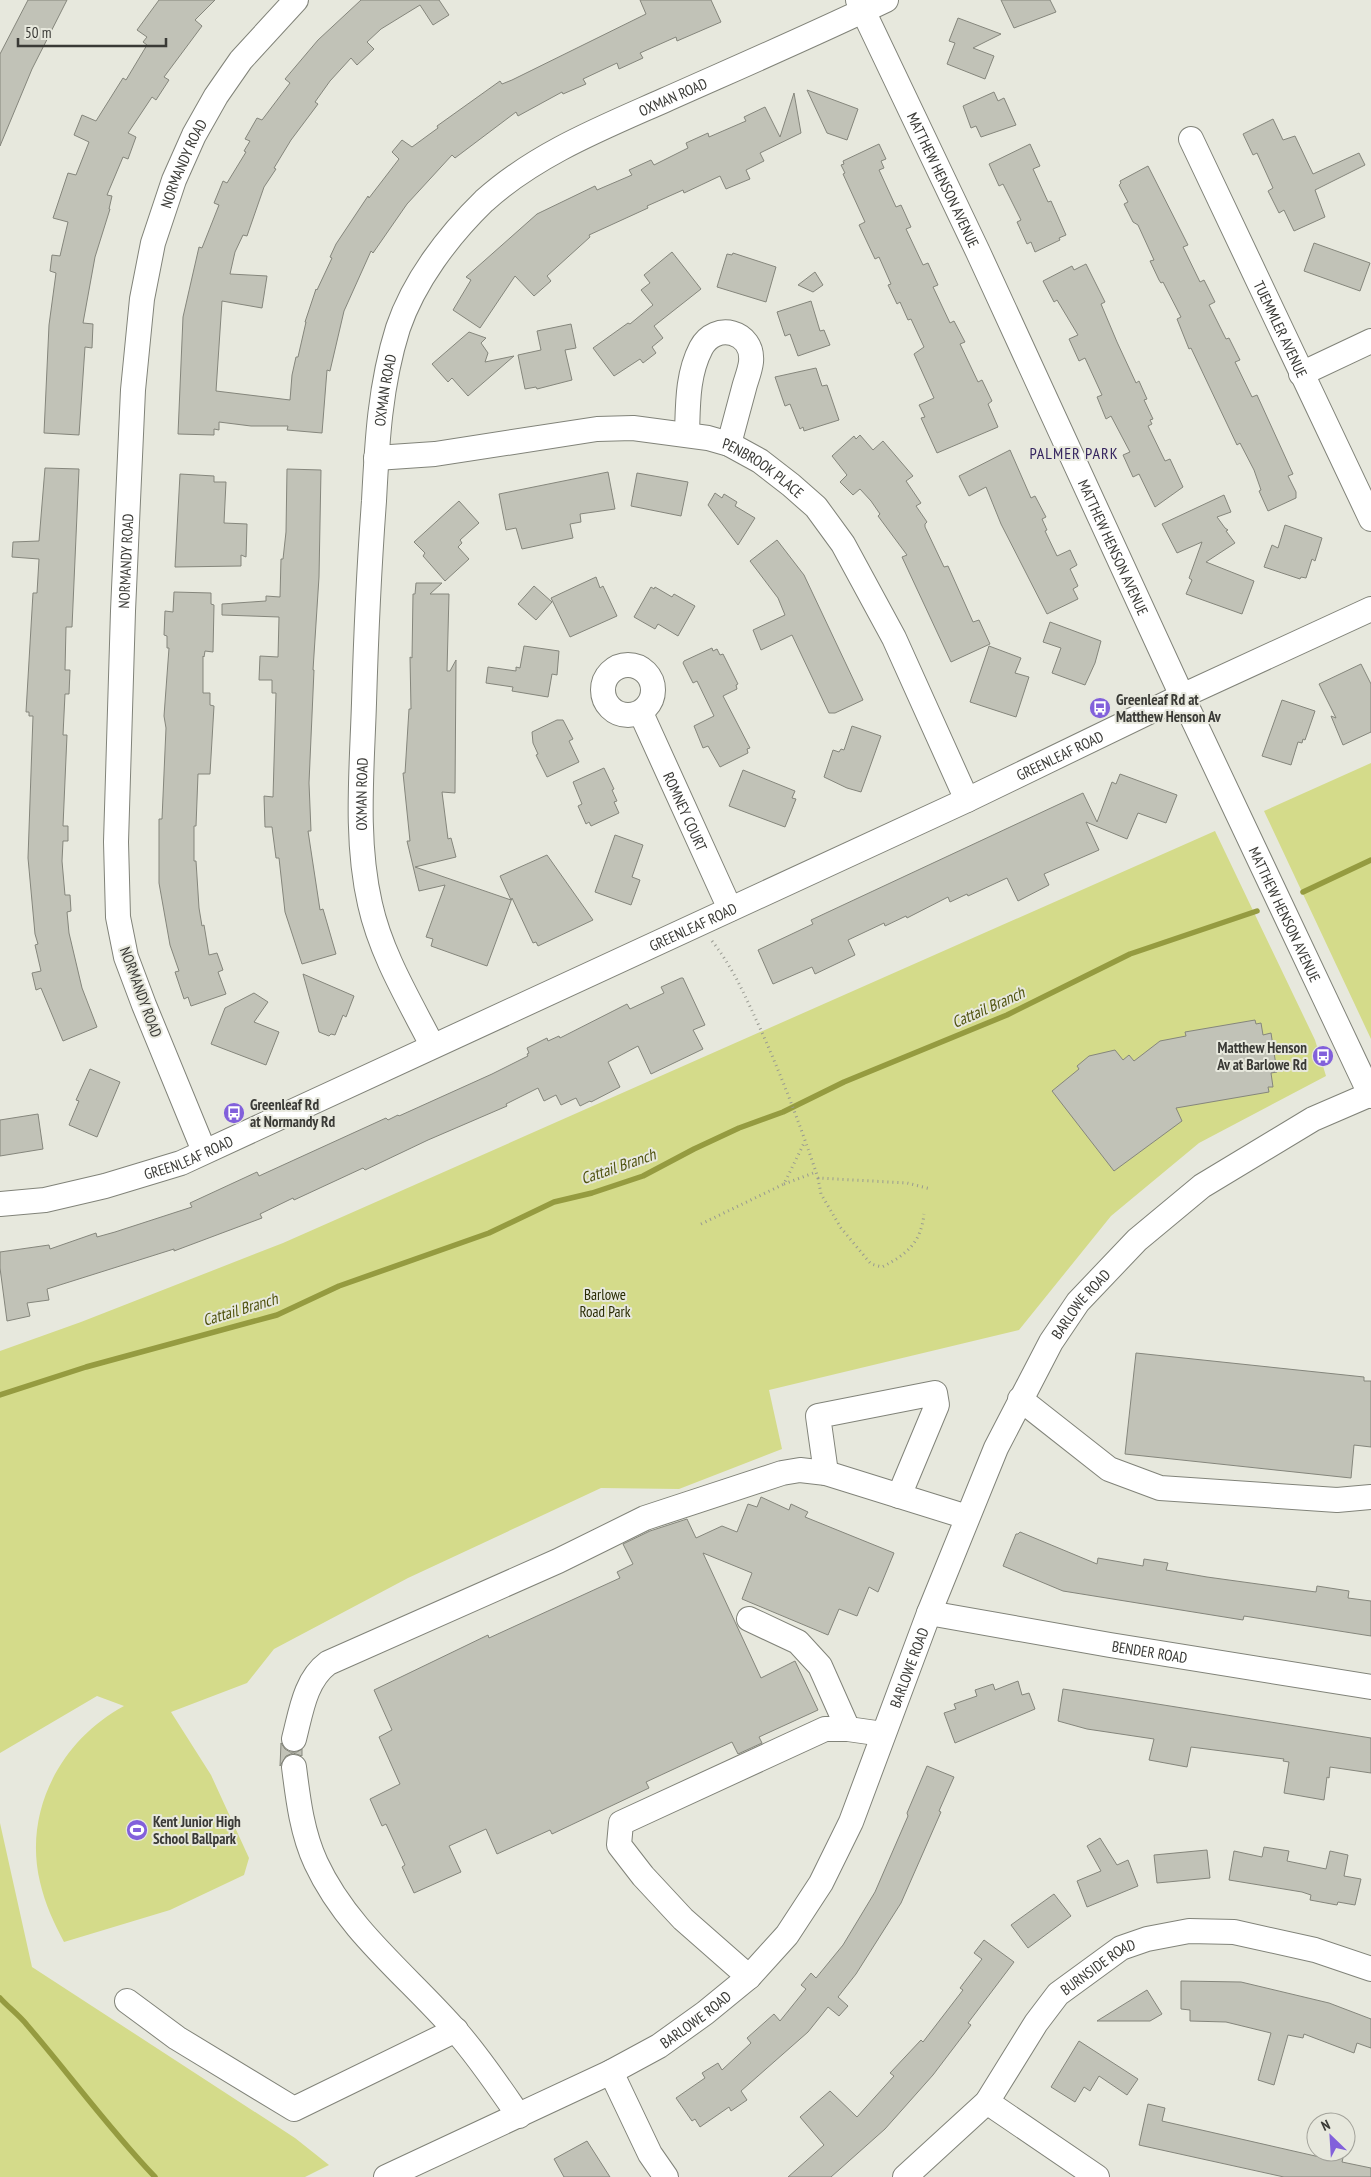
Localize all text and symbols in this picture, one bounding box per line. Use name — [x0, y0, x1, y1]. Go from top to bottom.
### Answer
scale bar — [18, 15, 165, 47]
text: 50 m — [25, 23, 51, 42]
street label: OXMAN ROAD — [636, 73, 710, 120]
street label: MATTHEW HENSON AVENUE — [903, 109, 984, 250]
street label: NORMANDY ROAD — [156, 115, 211, 210]
street label: TUEMMLER AVENUE — [1250, 277, 1312, 380]
street label: OXMAN ROAD — [370, 352, 400, 427]
street label: PENBROOK PLACE — [721, 433, 808, 502]
district label: PALMER PARK — [1029, 443, 1119, 463]
street label: MATTHEW HENSON AVENUE — [1074, 476, 1153, 618]
street label: NORMANDY ROAD — [114, 513, 137, 609]
place label: Greenleaf Rd at Matthew Henson Av — [1116, 690, 1222, 726]
bus stop icon: Greenleaf Rd at Matthew Henson Av — [1088, 696, 1112, 720]
street label: GREENLEAF ROAD — [1013, 726, 1106, 784]
street label: OXMAN ROAD — [351, 757, 371, 831]
street label: ROMNEY COURT — [659, 769, 712, 854]
street label: MATTHEW HENSON AVENUE — [1245, 843, 1325, 985]
street label: GREENLEAF ROAD — [646, 898, 740, 955]
street label: NORMANDY ROAD — [116, 944, 166, 1040]
water label: Cattail Branch — [949, 982, 1028, 1032]
place label: Matthew Henson Av at Barlowe Rd — [1216, 1038, 1307, 1074]
bus stop icon: Matthew Henson Av at Barlowe Rd — [1311, 1044, 1335, 1068]
place label: Greenleaf Rd at Normandy Rd — [250, 1095, 336, 1131]
bus stop icon: Greenleaf Rd at Normandy Rd — [222, 1101, 246, 1125]
street label: GREENLEAF ROAD — [141, 1131, 236, 1183]
water label: Cattail Branch — [578, 1144, 659, 1188]
street label: BARLOWE ROAD — [1047, 1265, 1114, 1342]
park label: Barlowe Road Park — [579, 1285, 631, 1321]
water label: Cattail Branch — [200, 1288, 281, 1330]
street label: BARLOWE ROAD — [885, 1625, 932, 1710]
street label: BENDER ROAD — [1111, 1636, 1189, 1667]
place label: Kent Junior High School Ballpark — [153, 1812, 241, 1848]
sports icon: Kent Junior High School Ballpark — [125, 1818, 149, 1842]
street label: BURNSIDE ROAD — [1056, 1934, 1138, 1999]
street label: BARLOWE ROAD — [656, 1986, 735, 2052]
north arrow — [1306, 2112, 1356, 2162]
text: N — [1318, 2115, 1333, 2135]

